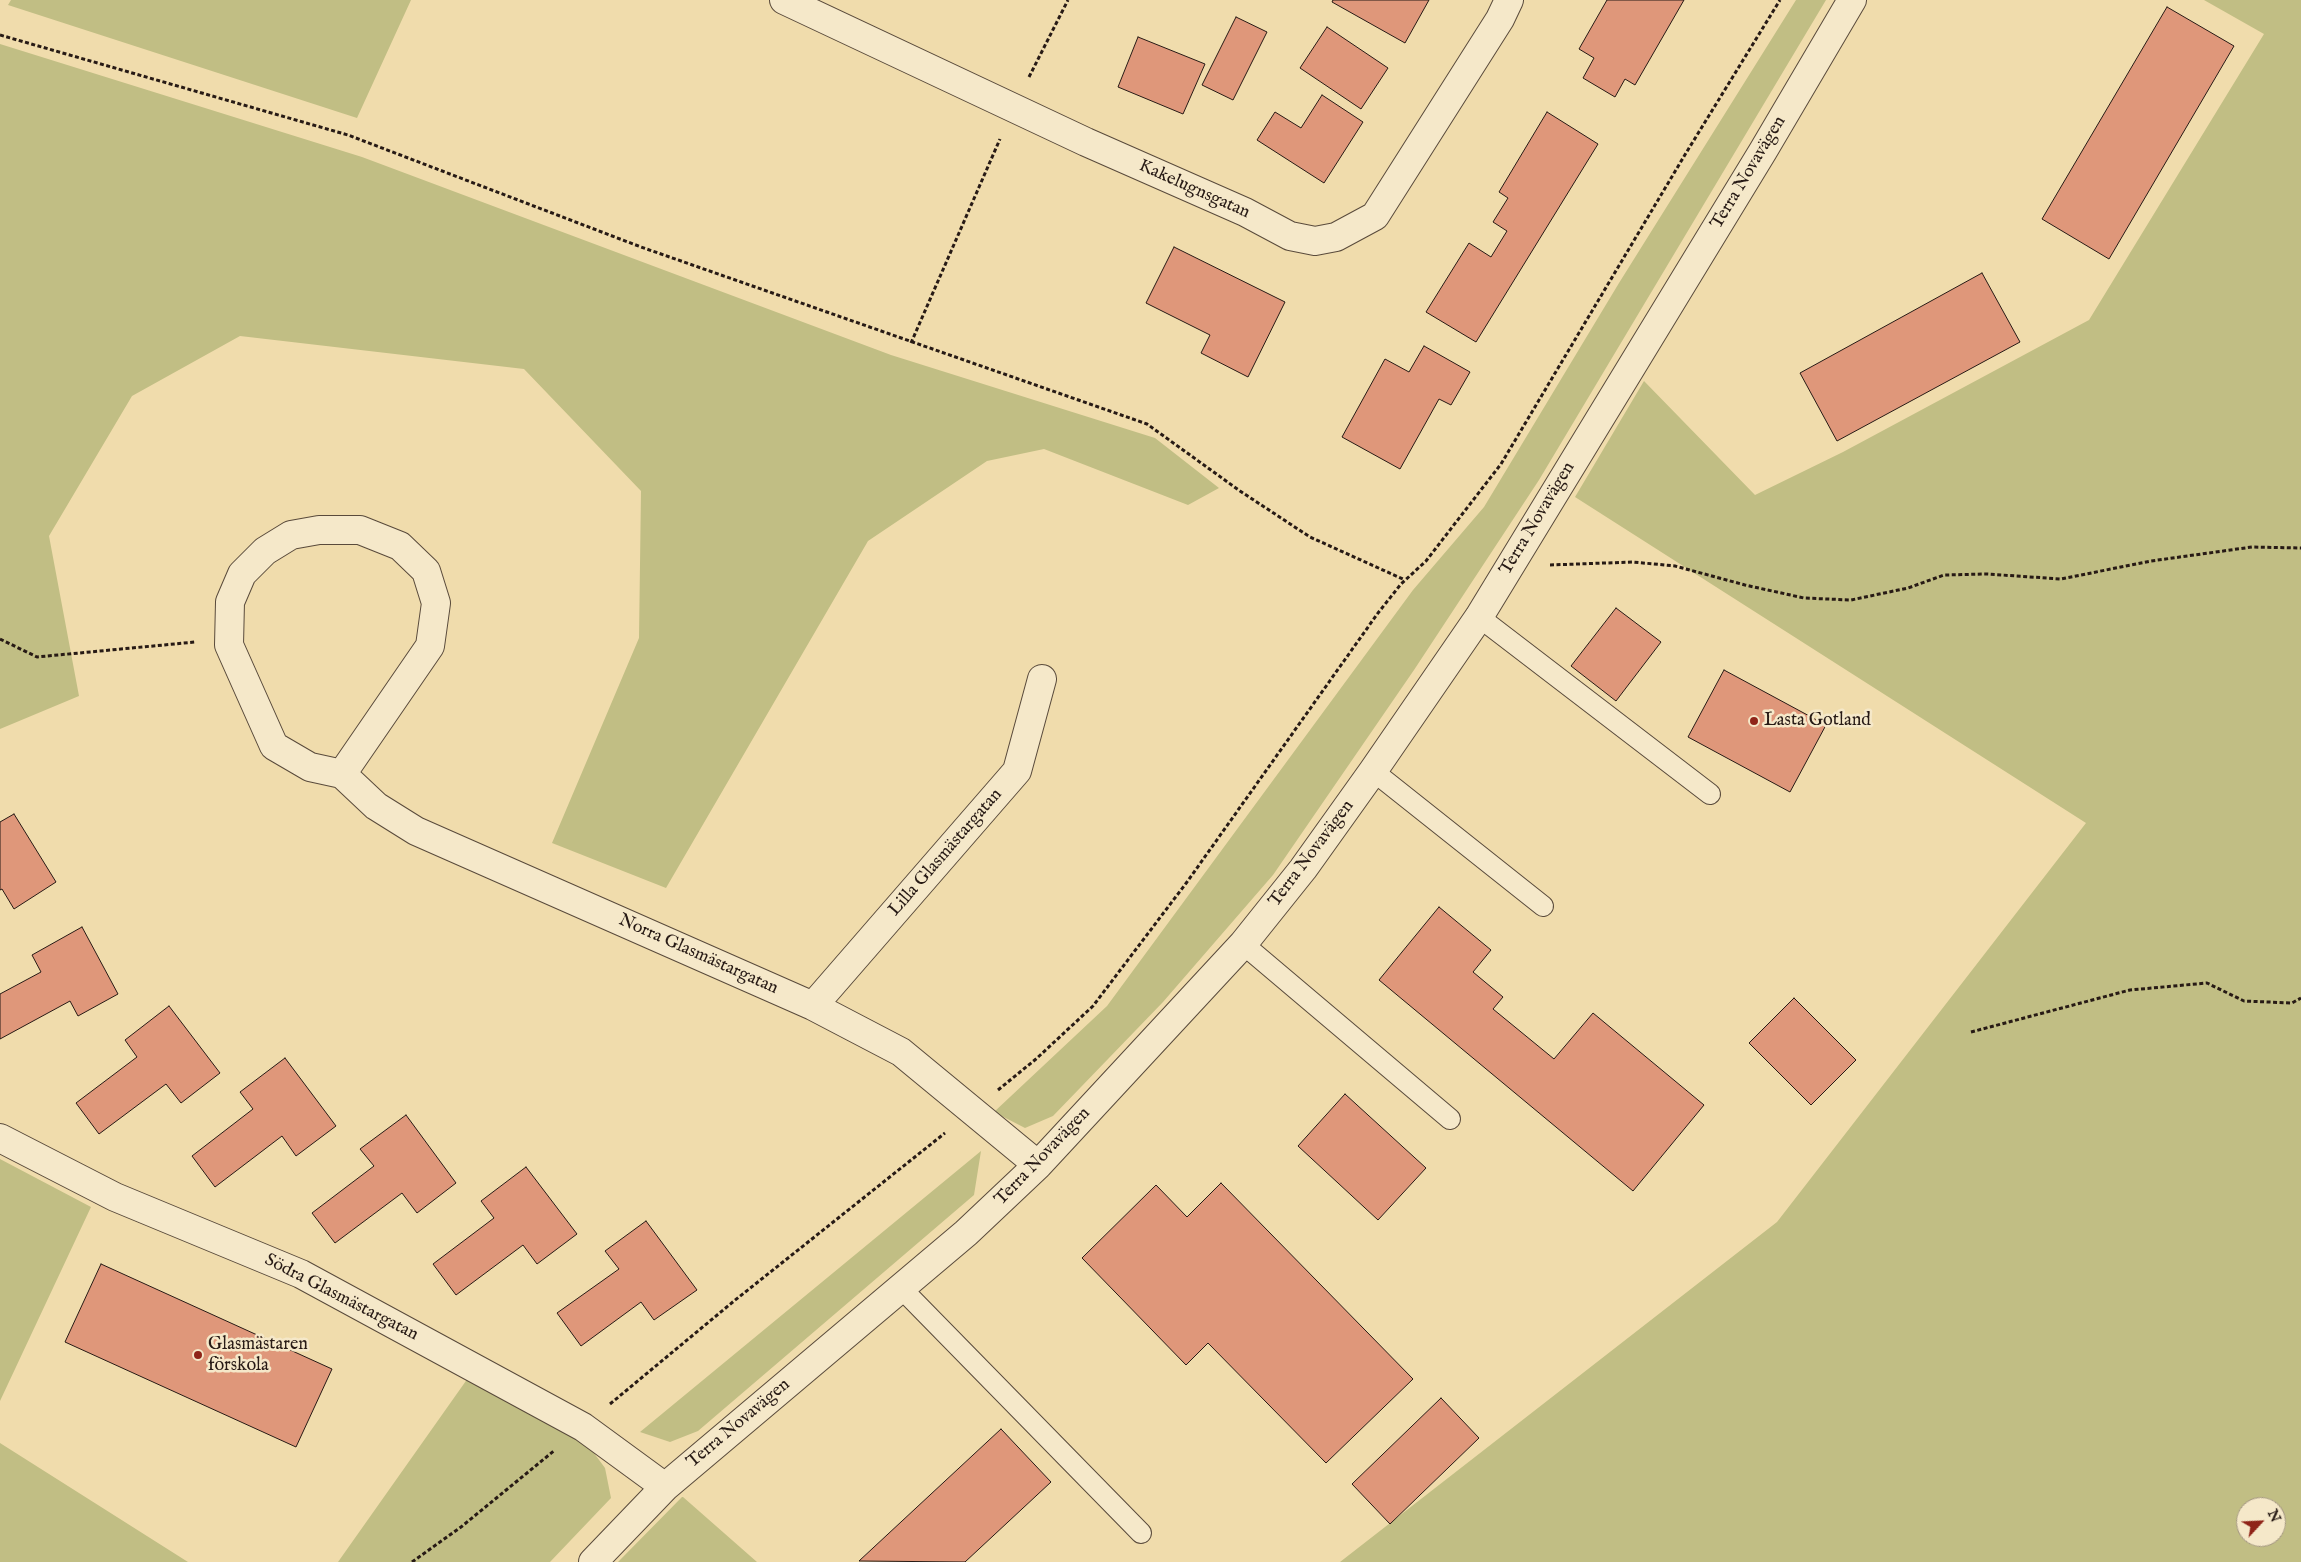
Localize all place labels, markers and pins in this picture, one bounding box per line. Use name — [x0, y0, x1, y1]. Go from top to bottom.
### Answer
place label: Lasta Gotland — [1764, 710, 1871, 732]
marker: Lasta Gotland — [1748, 715, 1760, 727]
place label: Glasmästaren förskola — [208, 1334, 308, 1376]
marker: Glasmästaren förskola — [192, 1349, 204, 1361]

